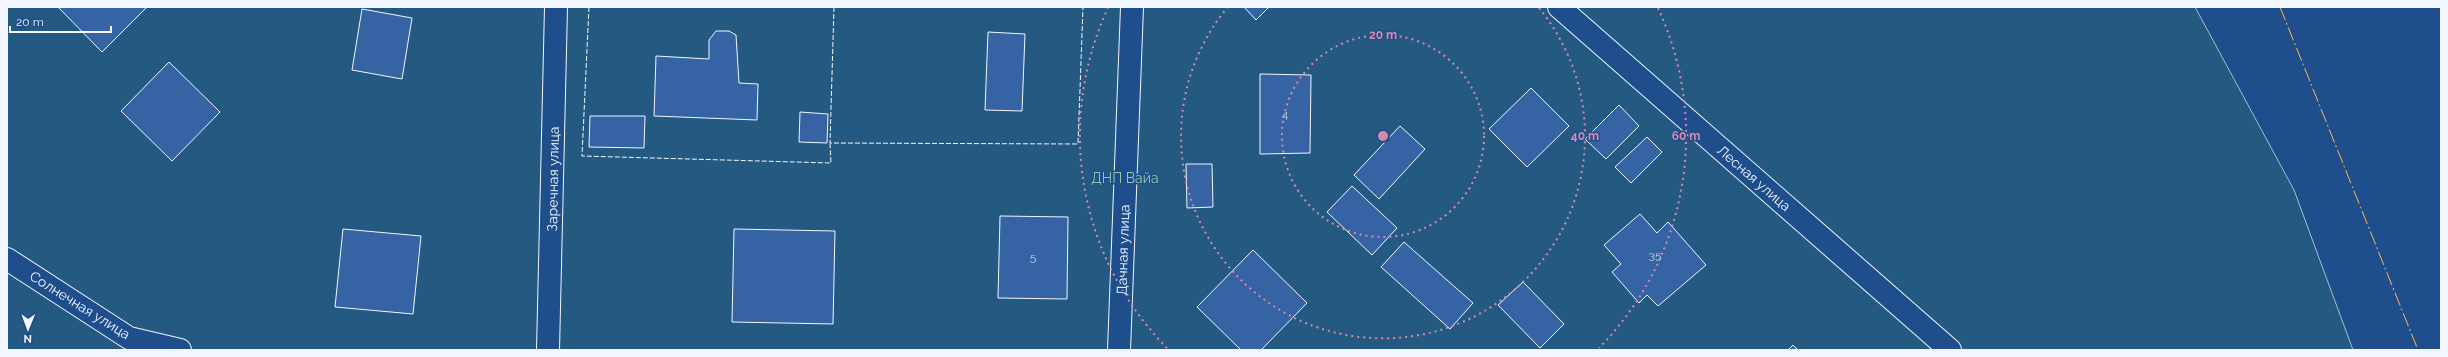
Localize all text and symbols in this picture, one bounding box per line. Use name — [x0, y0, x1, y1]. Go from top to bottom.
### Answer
scale bar — [10, 8, 111, 34]
text: 20 m — [16, 15, 44, 29]
text: 20 m — [1369, 28, 1397, 42]
house number: 4 — [1282, 107, 1289, 121]
street label: Заречная улица — [544, 126, 562, 232]
centre of rings — [1376, 129, 1390, 143]
text: 40 m — [1571, 129, 1599, 143]
text: 60 m — [1672, 129, 1700, 143]
street label: Лесная улица — [1714, 142, 1794, 214]
park label: ДНП Вайа — [1091, 170, 1159, 186]
street label: Дачная улица — [1113, 204, 1133, 296]
house number: 35 — [1649, 248, 1662, 262]
house number: 5 — [1030, 250, 1037, 264]
street label: Солнечная улица — [27, 268, 133, 342]
north arrow — [8, 309, 48, 349]
text: N — [24, 332, 32, 345]

